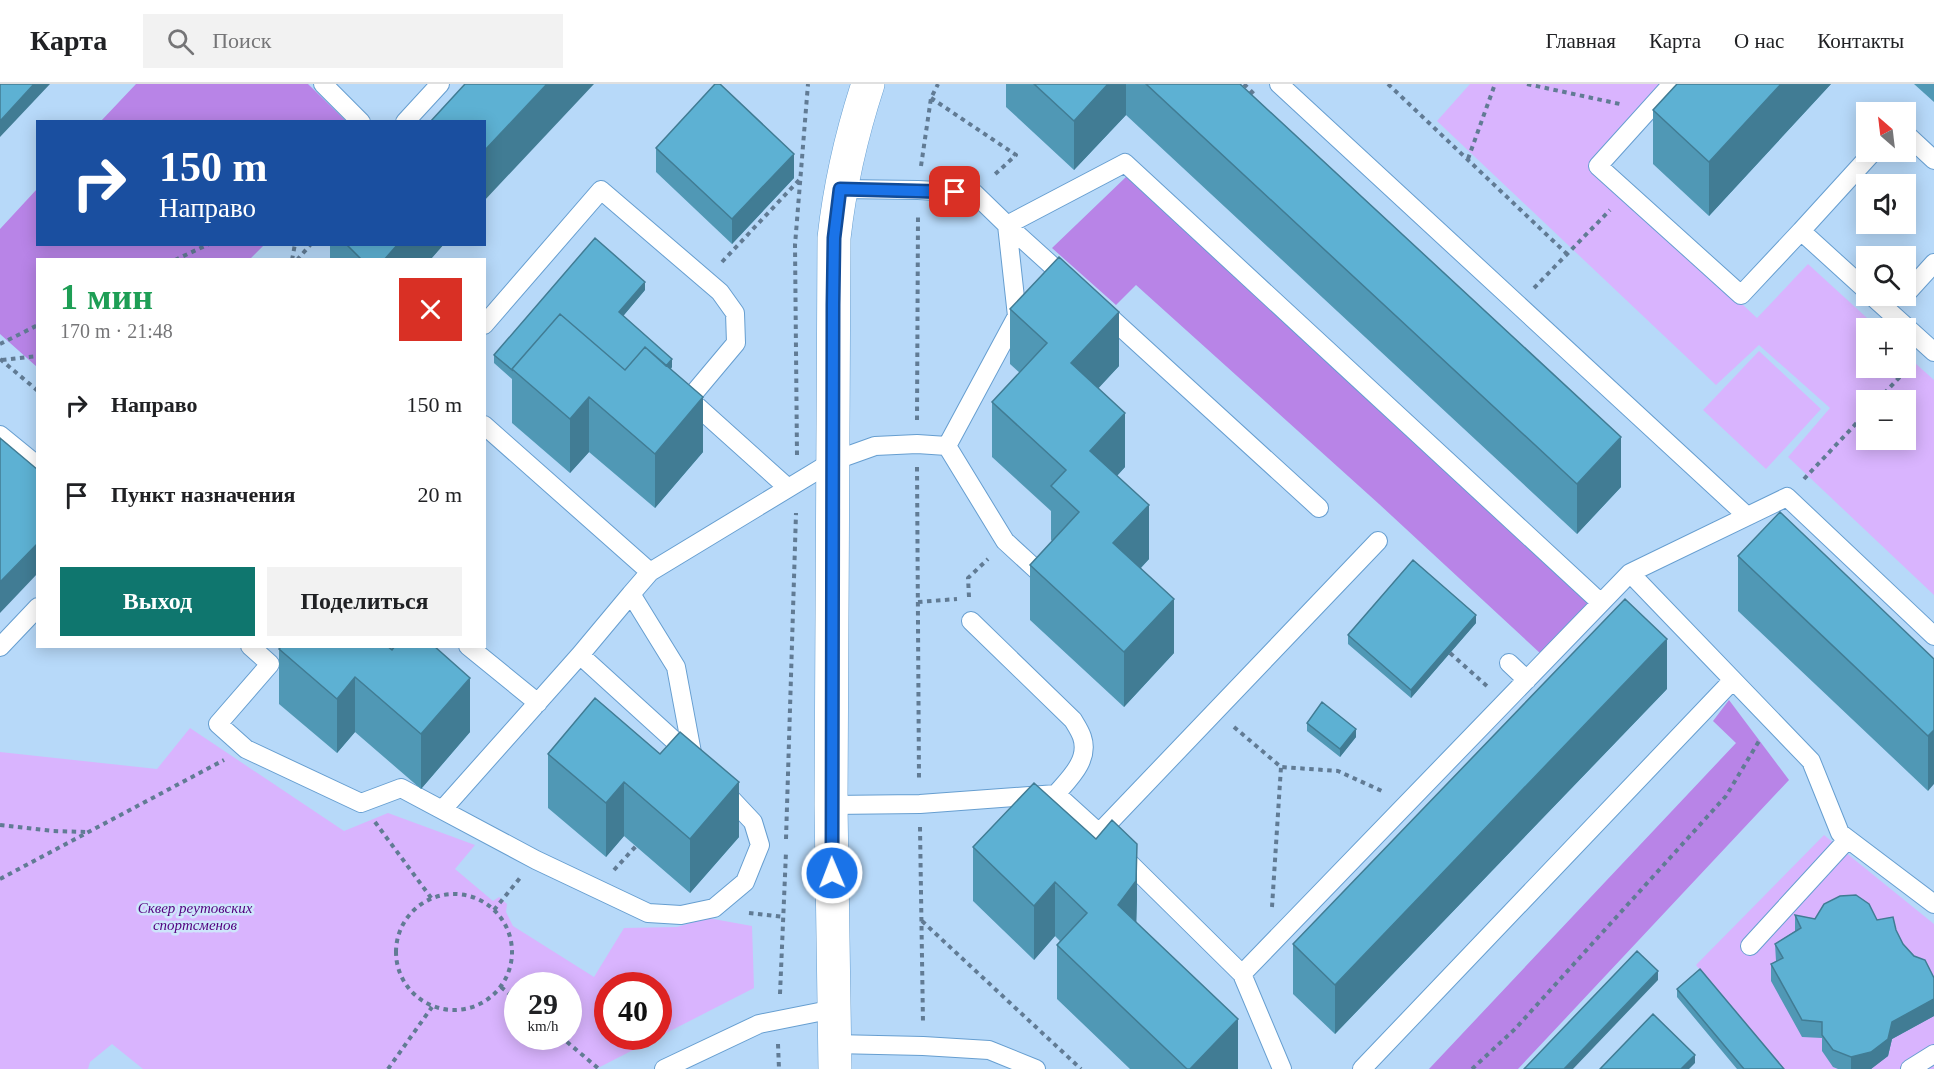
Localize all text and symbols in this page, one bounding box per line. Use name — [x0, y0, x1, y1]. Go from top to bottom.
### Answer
search box — [143, 14, 563, 68]
text: Карта — [30, 25, 107, 56]
icon: search — [164, 25, 197, 58]
text: Поиск — [212, 28, 271, 53]
text: Главная — [1546, 29, 1616, 53]
text: Карта — [1649, 29, 1701, 53]
text: О нас — [1734, 29, 1784, 53]
text: Контакты — [1817, 29, 1904, 53]
north arrow — [1856, 102, 1916, 162]
map controls — [1856, 102, 1916, 450]
icon: right — [60, 144, 138, 222]
text: 150 m — [159, 144, 268, 190]
pin — [929, 166, 980, 217]
button: sound — [1856, 174, 1916, 234]
icon: arrive — [938, 175, 971, 208]
text: Направо — [159, 193, 256, 223]
button: search — [1856, 246, 1916, 306]
text: 1 мин — [60, 277, 153, 317]
button: close — [399, 278, 462, 341]
button: + — [1856, 318, 1916, 378]
text: 170 m · 21:48 — [60, 320, 173, 342]
icon: right — [60, 389, 93, 422]
button: − — [1856, 390, 1916, 450]
text: Направо — [111, 392, 197, 417]
text: 150 m — [406, 392, 462, 417]
icon: arrive — [60, 479, 93, 512]
text: Пункт назначения — [111, 482, 296, 507]
text: 20 m — [417, 482, 462, 507]
button: Выход — [60, 567, 255, 636]
button: Поделиться — [267, 567, 462, 636]
position arrow — [800, 841, 864, 905]
park label: Сквер реутовских спортсменов — [138, 900, 253, 933]
speed limit sign: 40 — [594, 972, 672, 1050]
text: 29 — [528, 987, 558, 1020]
text: km/h — [528, 1018, 558, 1034]

